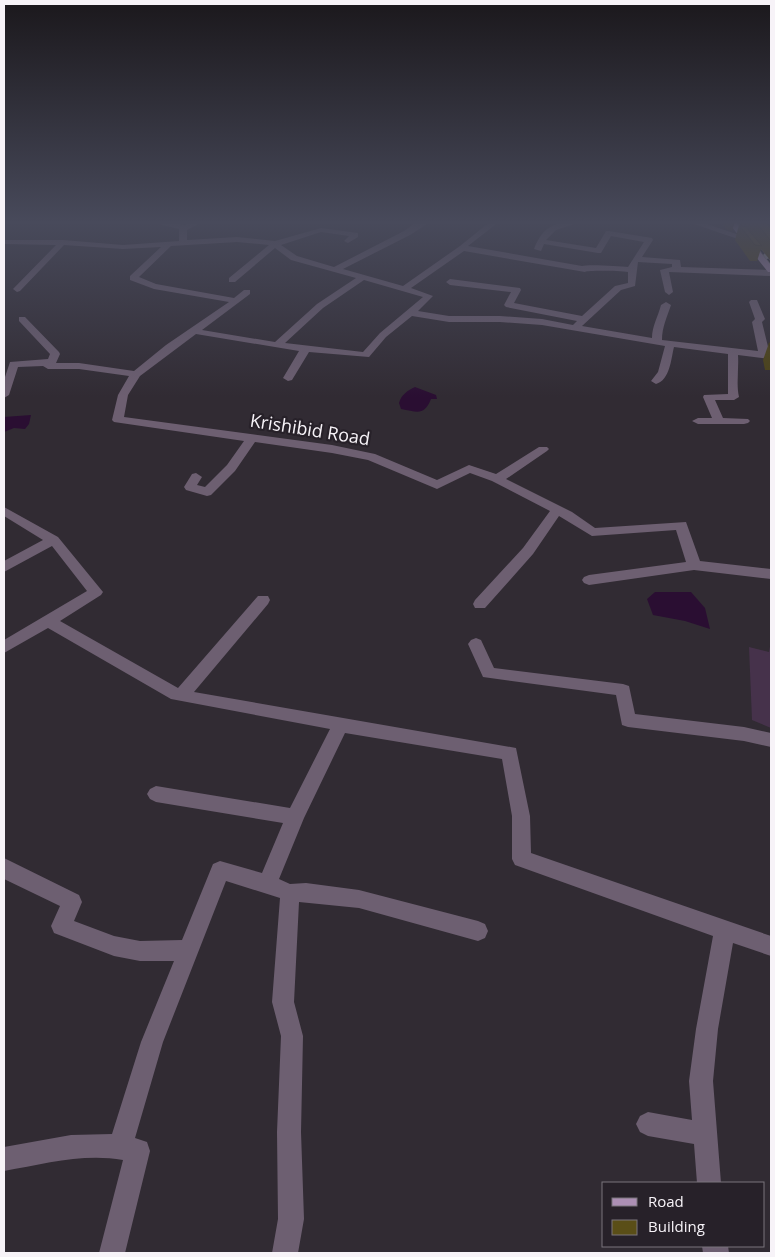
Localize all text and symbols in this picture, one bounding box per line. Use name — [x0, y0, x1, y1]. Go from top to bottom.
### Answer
street label: Krishibid Road — [248, 408, 372, 450]
legend — [602, 1182, 765, 1247]
text: Road — [648, 1191, 684, 1211]
text: Building — [648, 1216, 705, 1236]

